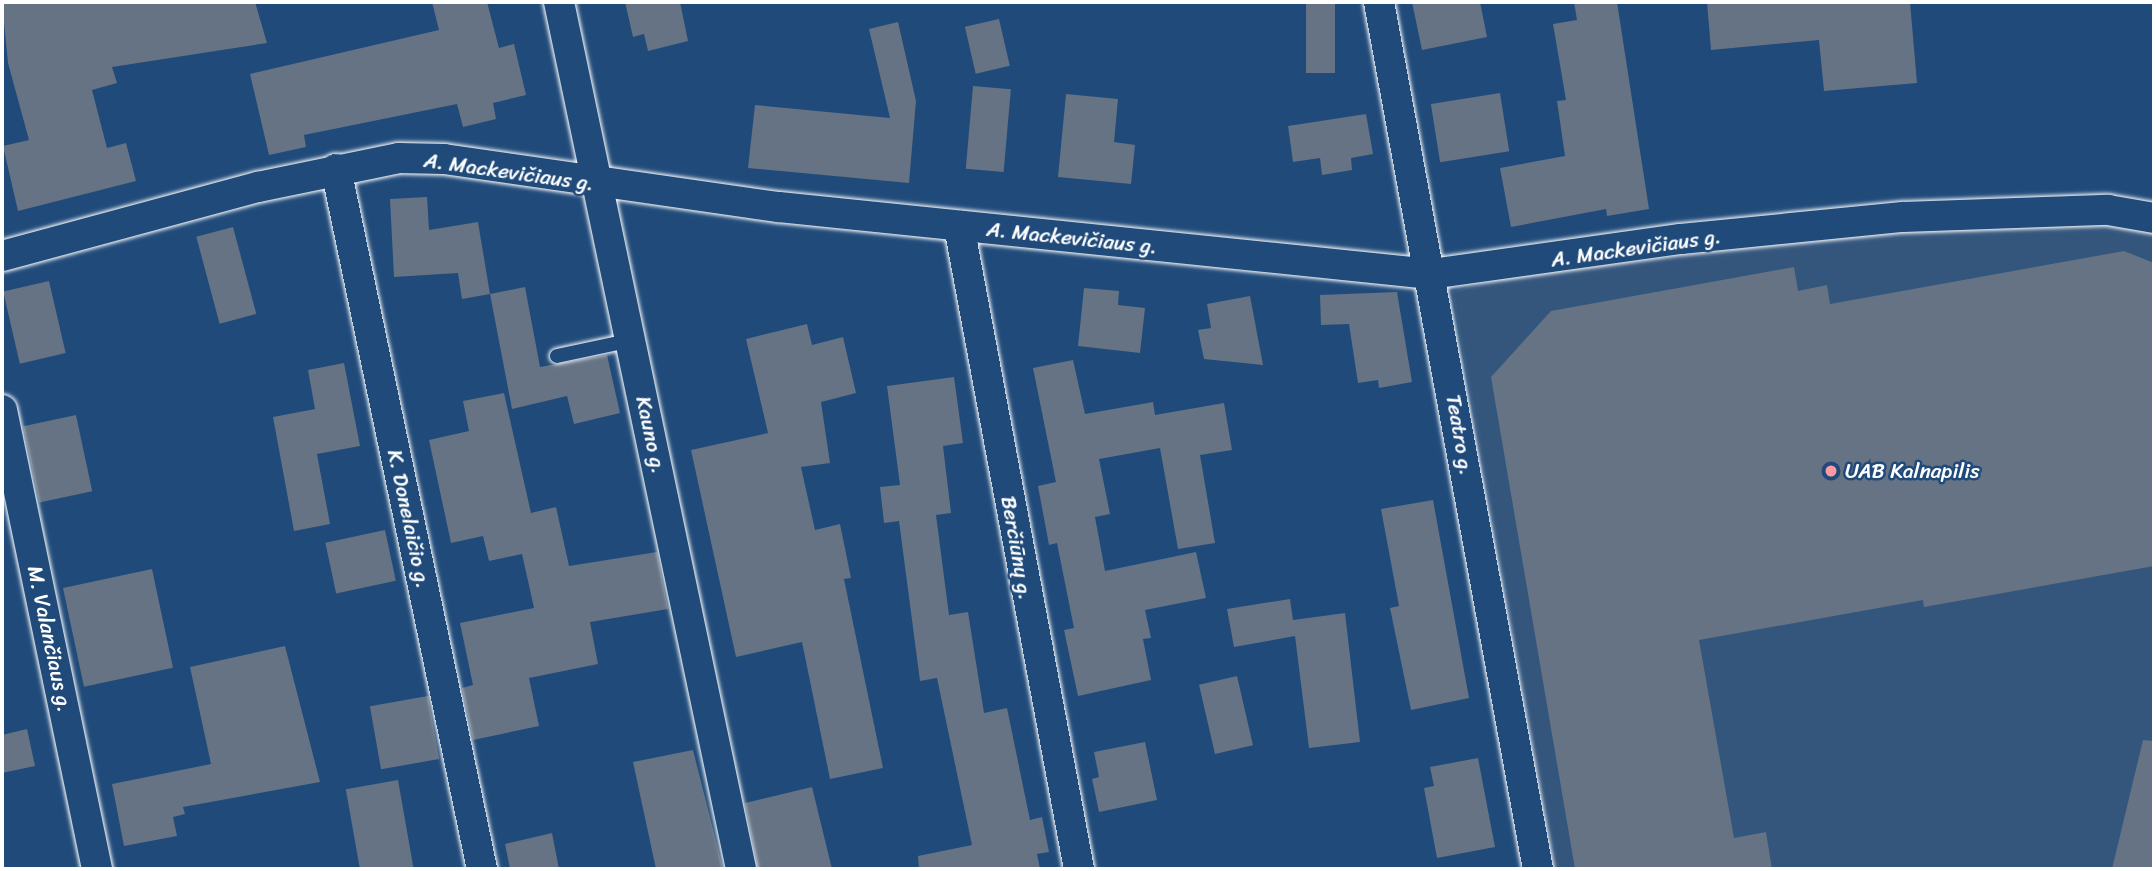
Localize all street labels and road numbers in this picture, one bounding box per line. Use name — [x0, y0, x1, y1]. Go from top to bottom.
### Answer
street label: A. Mackevičiaus g. — [422, 148, 596, 196]
street label: A. Mackevičiaus g. — [985, 217, 1159, 259]
street label: A. Mackevičiaus g. — [1549, 224, 1723, 272]
street label: Teatro g. — [1440, 393, 1480, 477]
street label: Kauno g. — [630, 394, 672, 476]
street label: K. Donelaičio g. — [382, 447, 436, 591]
street label: Berčiūnų g. — [995, 494, 1039, 602]
street label: M. Valančiaus g. — [22, 564, 78, 714]

